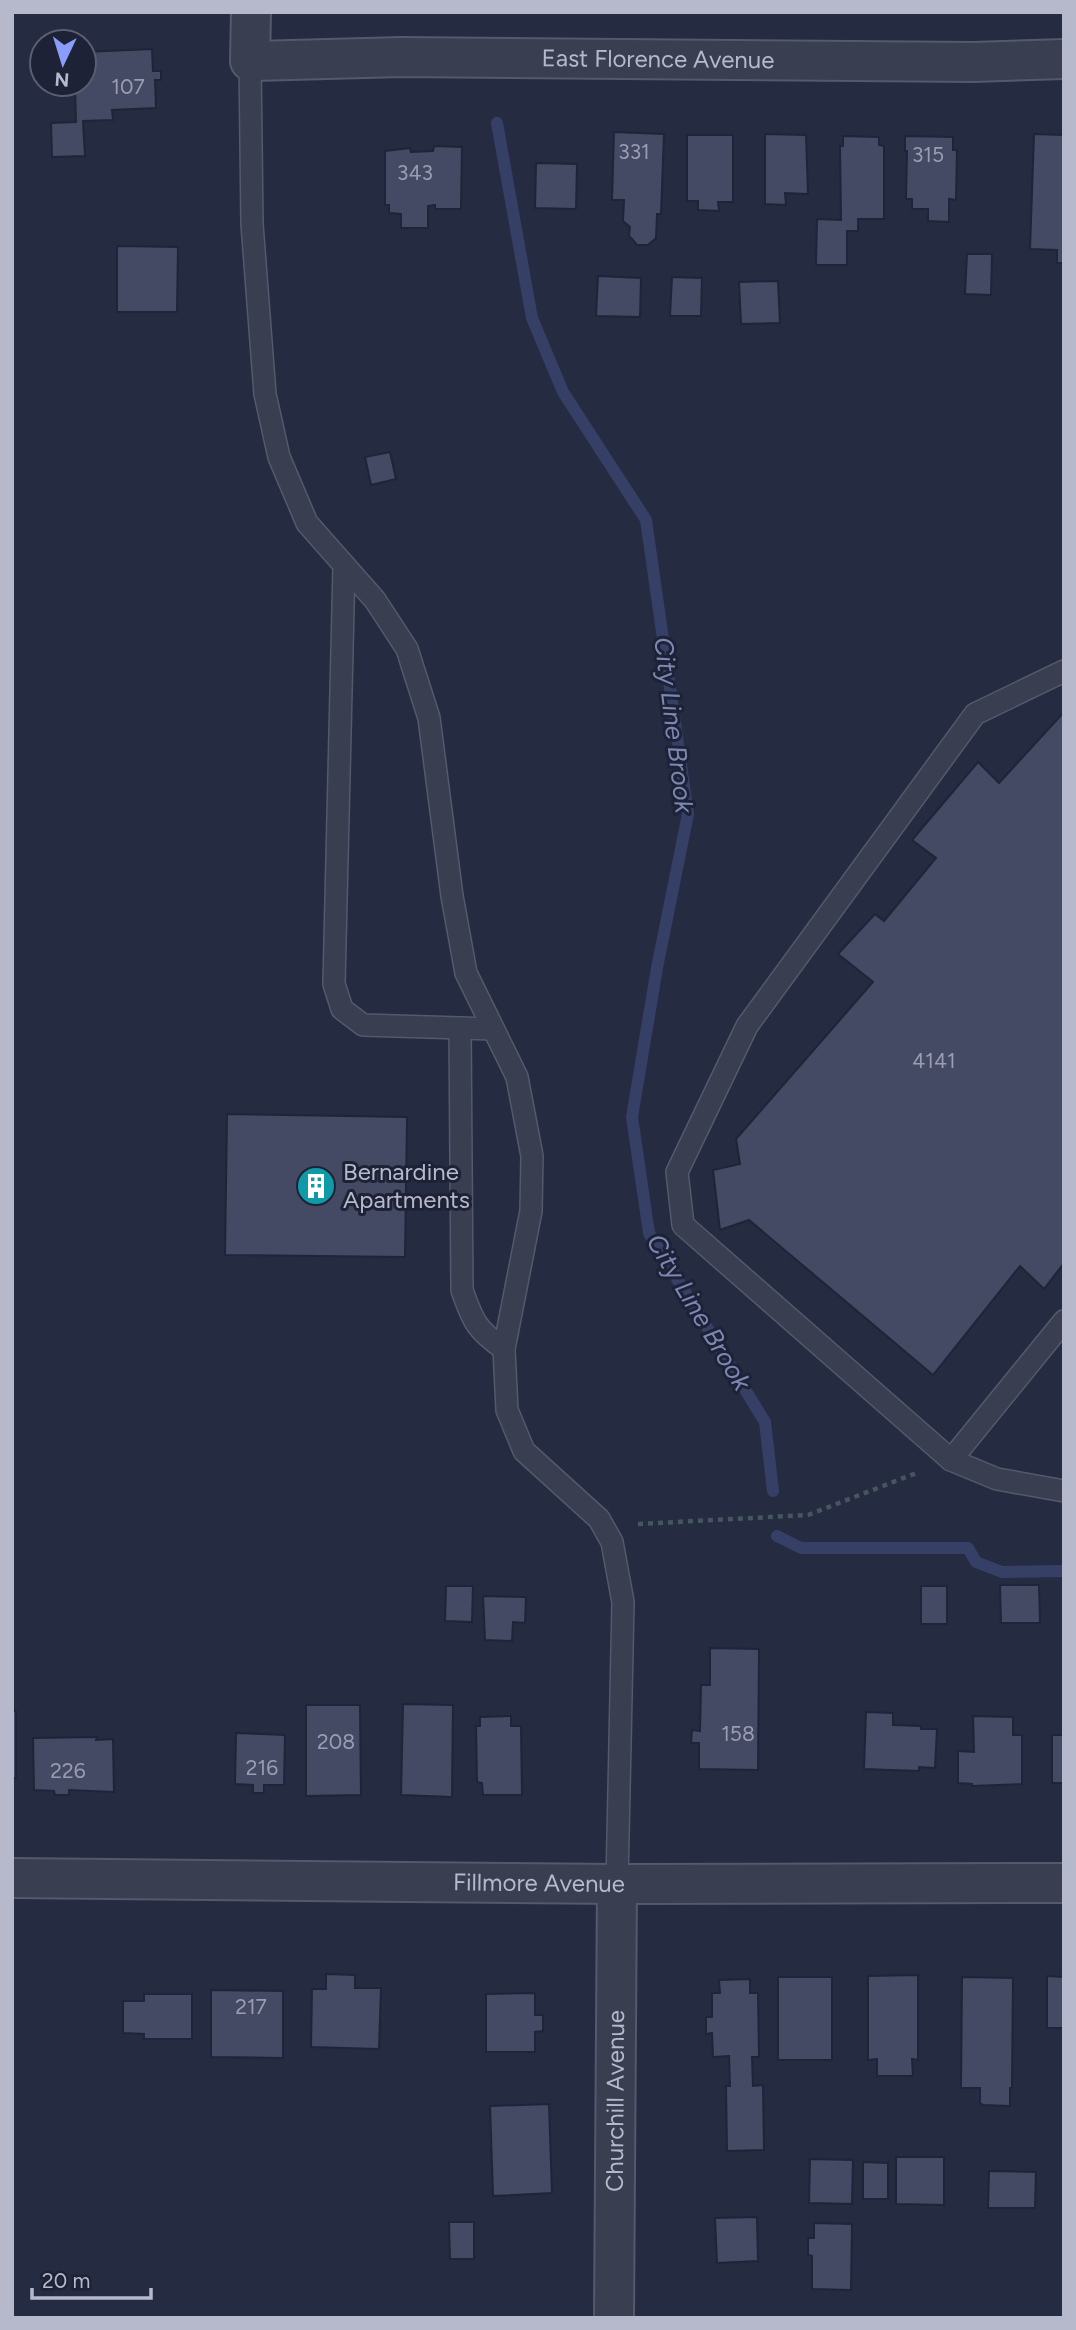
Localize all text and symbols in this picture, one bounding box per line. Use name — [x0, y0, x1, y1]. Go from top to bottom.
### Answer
north arrow — [28, 28, 98, 98]
street label: East Florence Avenue — [541, 43, 774, 74]
text: N — [54, 67, 70, 91]
house number: 107 — [111, 74, 145, 99]
house number: 331 — [618, 139, 650, 164]
house number: 315 — [912, 142, 944, 167]
house number: 343 — [397, 160, 433, 185]
water label: City Line Brook — [647, 635, 701, 816]
house number: 4141 — [912, 1048, 956, 1073]
place label: Bernardine Apartments — [343, 1157, 470, 1214]
building icon: Bernardine Apartments — [295, 1165, 337, 1207]
water label: City Line Brook — [640, 1228, 759, 1397]
house number: 158 — [721, 1721, 755, 1746]
house number: 208 — [317, 1729, 355, 1754]
house number: 216 — [246, 1755, 278, 1780]
house number: 226 — [50, 1758, 86, 1783]
street label: Fillmore Avenue — [453, 1867, 625, 1898]
house number: 217 — [235, 1994, 267, 2019]
street label: Churchill Avenue — [600, 2010, 630, 2192]
scale bar — [32, 2256, 150, 2300]
text: 20 m — [42, 2268, 90, 2293]

